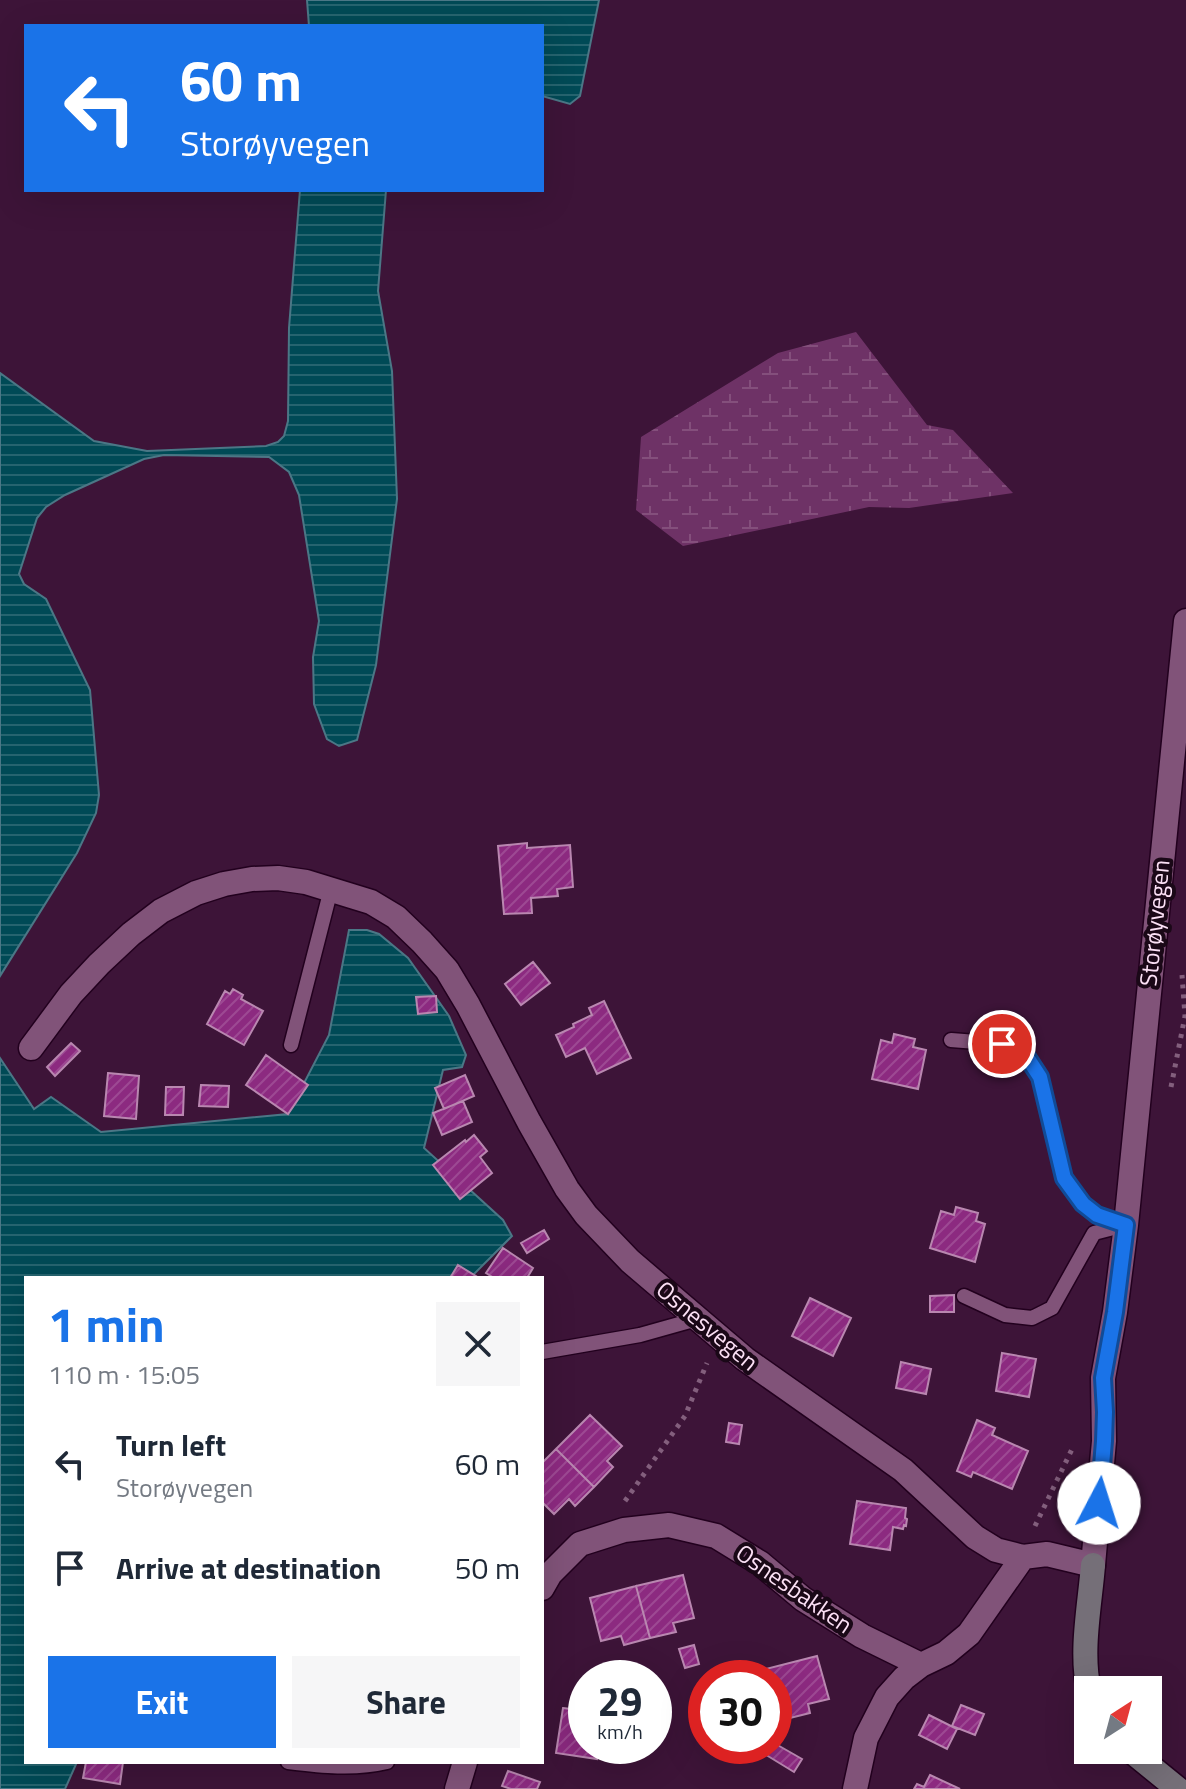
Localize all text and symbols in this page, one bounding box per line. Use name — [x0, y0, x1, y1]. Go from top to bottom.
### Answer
text: 60 m — [180, 38, 302, 123]
icon: left — [48, 56, 152, 160]
text: Storøyvegen — [180, 115, 370, 170]
street label: Storøyvegen — [1129, 858, 1179, 988]
pin — [968, 1010, 1036, 1078]
icon: arrive — [980, 1022, 1024, 1066]
street label: Osnesvegen — [649, 1272, 767, 1379]
text: 1 min — [48, 1288, 165, 1361]
button: close — [436, 1302, 520, 1386]
text: 110 m · 15:05 — [48, 1355, 200, 1394]
text: Turn left — [116, 1422, 226, 1468]
text: 60 m — [455, 1441, 520, 1487]
icon: left — [48, 1442, 92, 1486]
position arrow — [1057, 1461, 1141, 1545]
text: Storøyvegen — [116, 1468, 253, 1507]
street label: Osnesbakken — [729, 1535, 860, 1642]
text: Arrive at destination — [116, 1545, 381, 1591]
text: 50 m — [455, 1545, 520, 1591]
icon: arrive — [48, 1546, 92, 1590]
button: Exit — [48, 1656, 276, 1748]
button: Share — [292, 1656, 520, 1748]
speed limit sign: 30 — [688, 1660, 792, 1764]
text: 29 — [598, 1671, 642, 1732]
north arrow — [1074, 1676, 1162, 1764]
map controls — [1074, 1676, 1162, 1764]
text: km/h — [597, 1716, 643, 1747]

